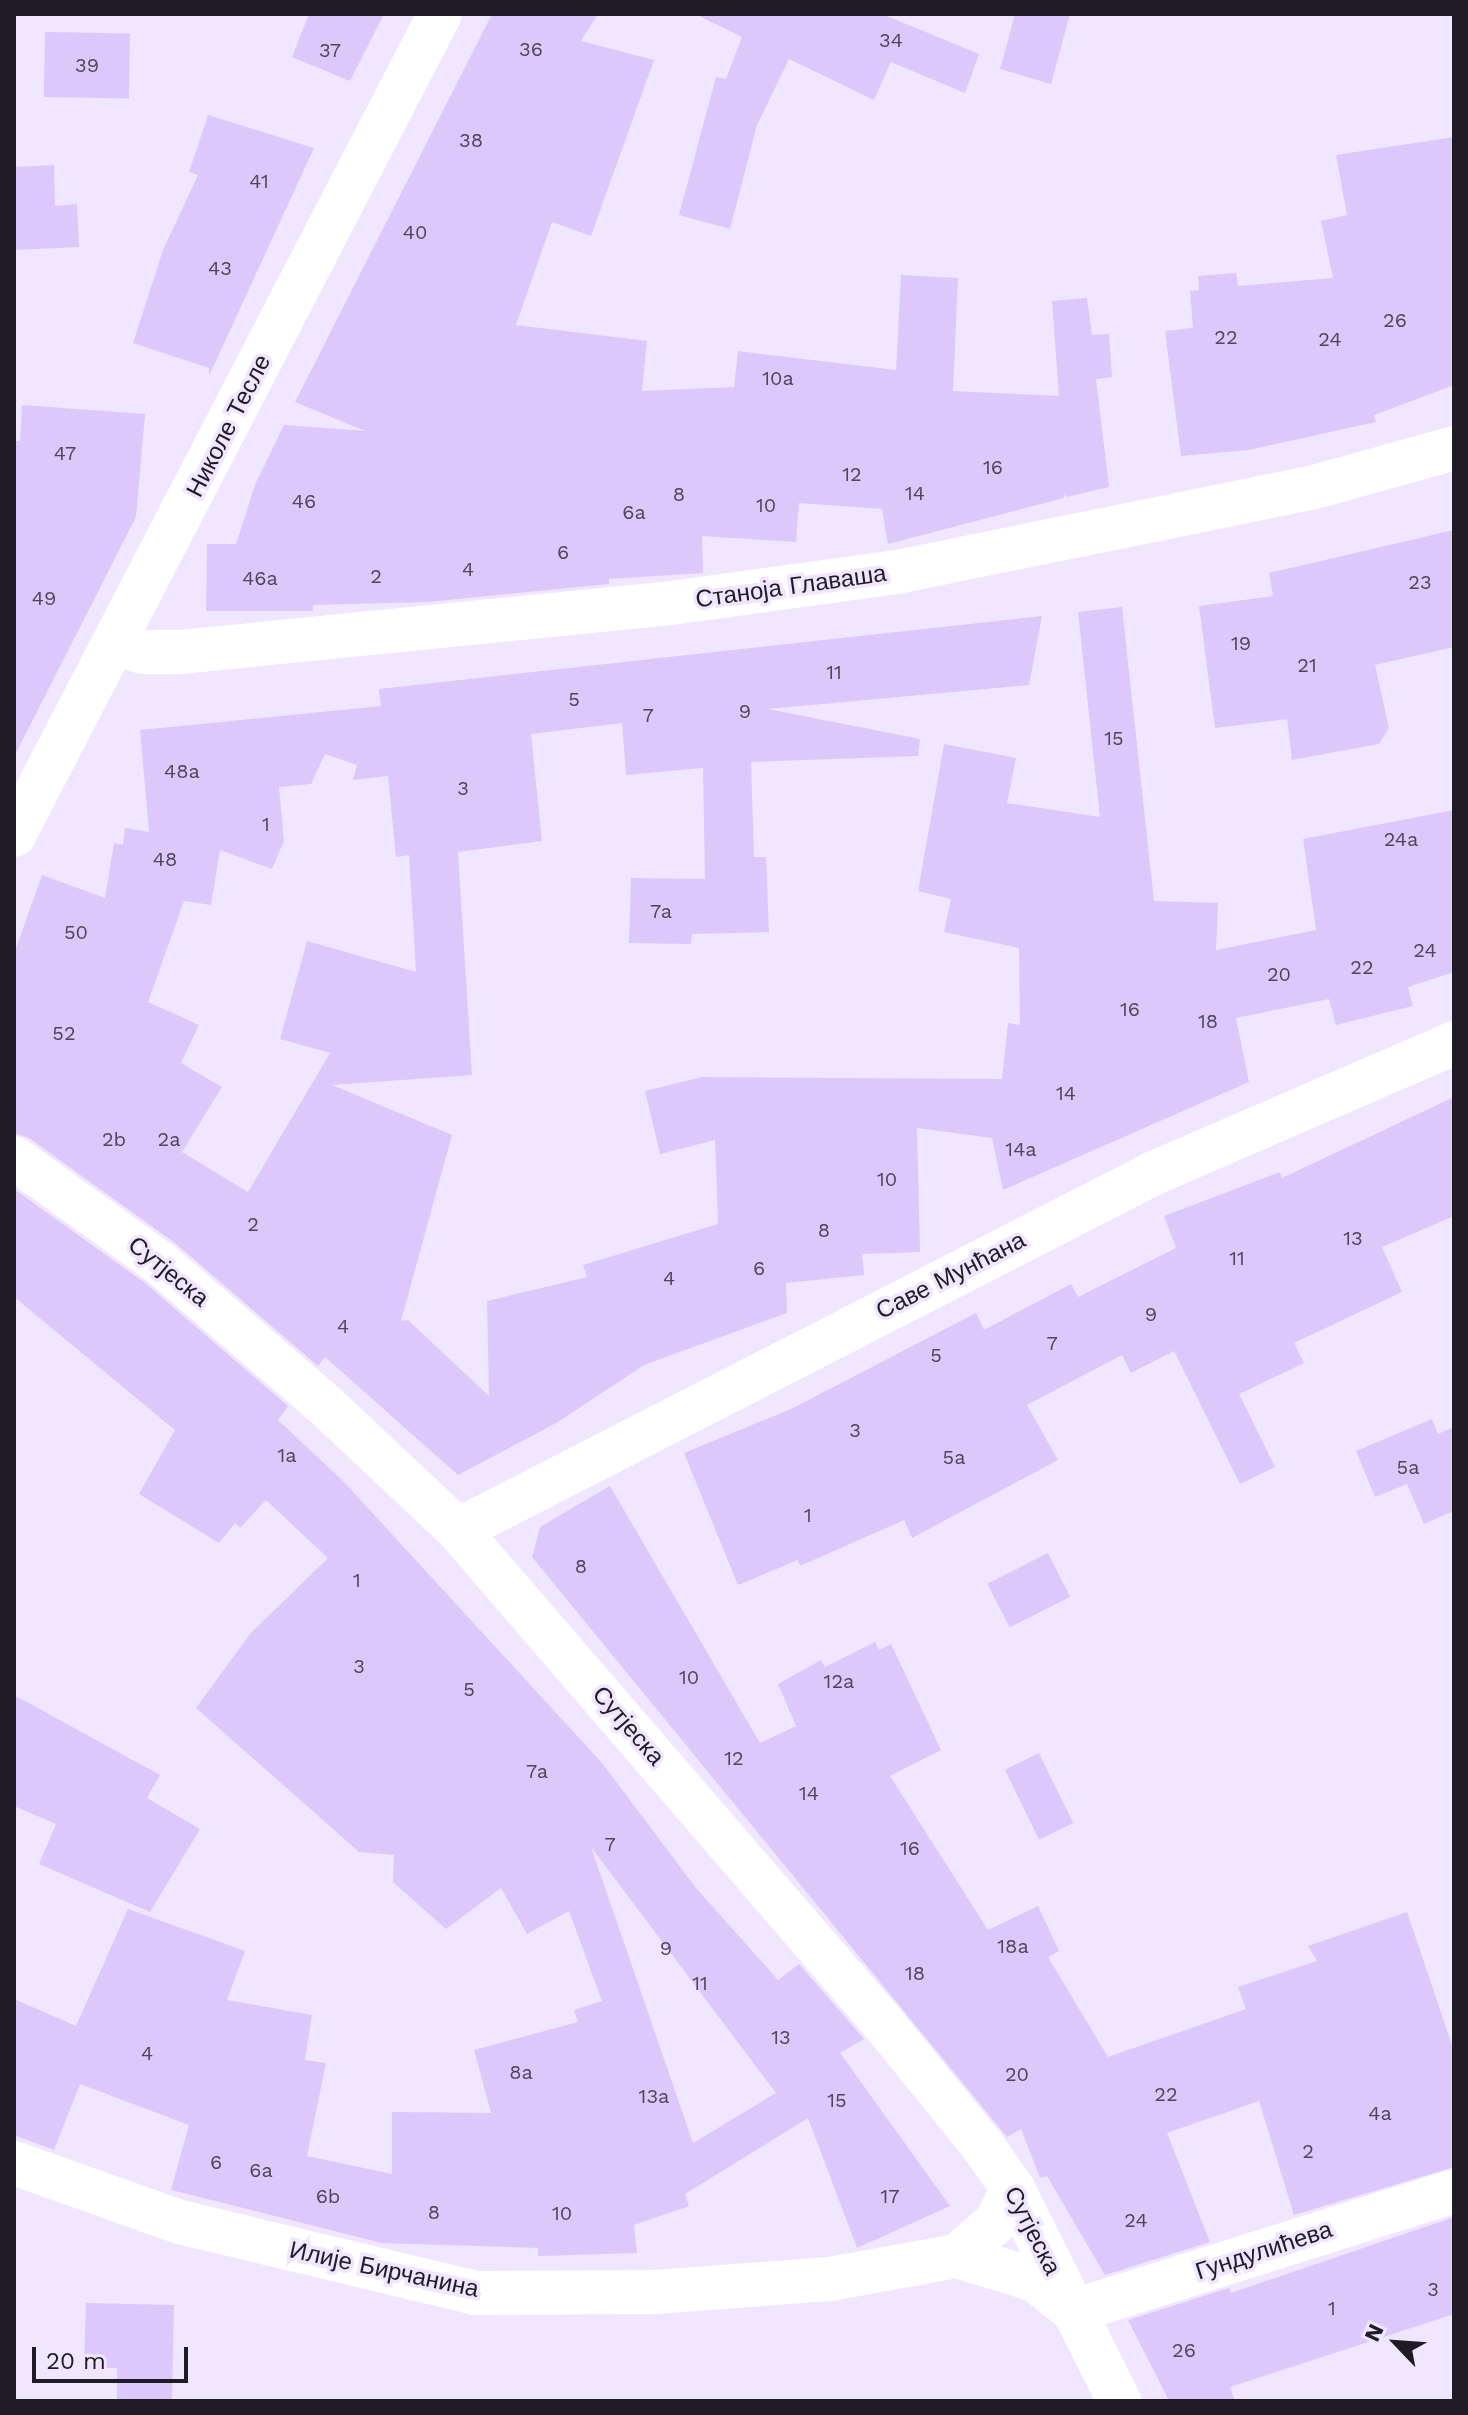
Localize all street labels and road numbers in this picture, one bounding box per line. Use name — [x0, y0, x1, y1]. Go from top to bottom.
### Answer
street label: Николе Тесле — [181, 350, 277, 502]
street label: Станоја Главаша — [694, 559, 888, 615]
street label: Саве Мунћана — [872, 1226, 1030, 1326]
street label: Сутјеска — [122, 1231, 214, 1313]
street label: Сутјеска — [586, 1681, 670, 1771]
street label: Сутјеска — [998, 2182, 1066, 2280]
street label: Гундулићева — [1192, 2215, 1336, 2287]
street label: Илије Бирчанина — [287, 2236, 481, 2304]

